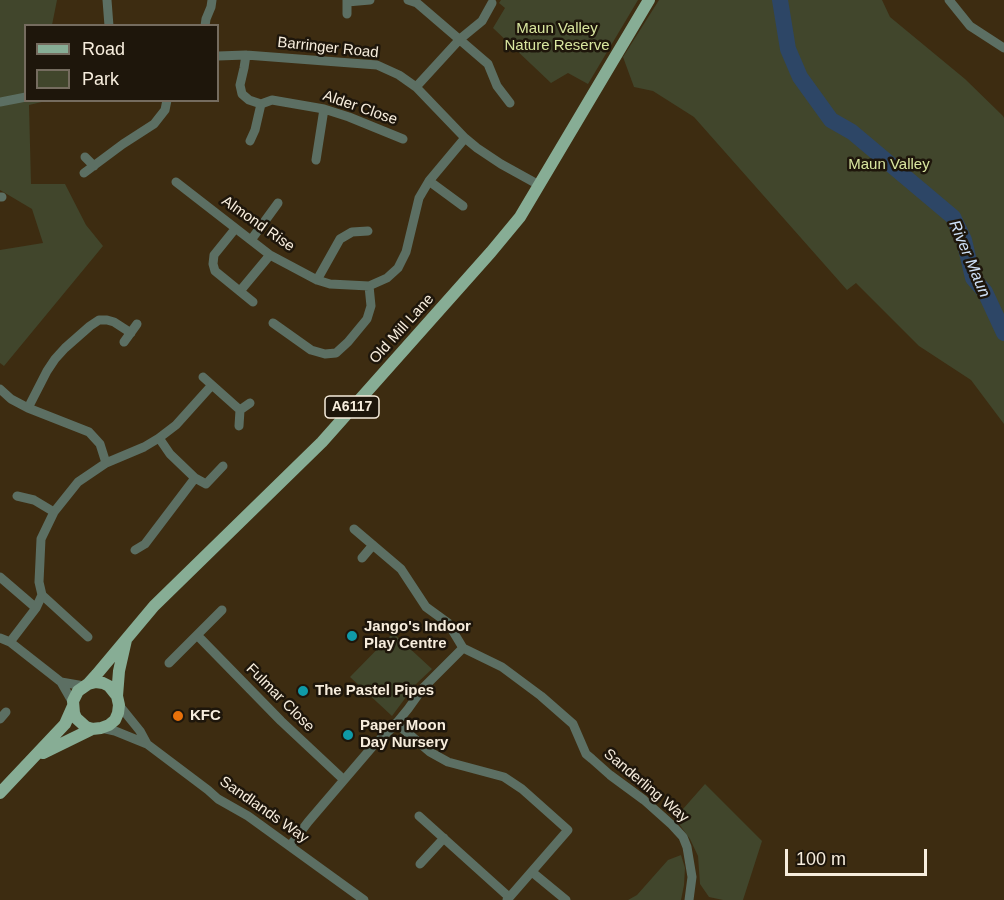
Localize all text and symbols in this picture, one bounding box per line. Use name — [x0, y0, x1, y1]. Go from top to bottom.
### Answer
park label: Maun Valley Nature Reserve — [504, 20, 610, 55]
legend — [24, 24, 219, 102]
street label: Barringer Road — [276, 34, 380, 62]
text: Road — [82, 39, 125, 59]
text: Park — [82, 69, 119, 89]
street label: Alder Close — [320, 87, 400, 129]
park label: Maun Valley — [848, 156, 930, 174]
street label: Almond Rise — [218, 192, 298, 256]
water label: River Maun — [944, 218, 994, 300]
street label: Old Mill Lane — [366, 290, 438, 368]
road number: A6117 — [325, 396, 379, 418]
place label: Jango's Indoor Play Centre — [364, 618, 471, 653]
marker: Jango's Indoor Play Centre — [345, 629, 359, 643]
street label: Fulmar Close — [242, 660, 318, 736]
place label: The Pastel Pipes — [315, 682, 434, 700]
marker: The Pastel Pipes — [296, 684, 310, 698]
place label: KFC — [190, 707, 221, 725]
marker: KFC — [171, 709, 185, 723]
place label: Paper Moon Day Nursery — [360, 717, 448, 752]
marker: Paper Moon Day Nursery — [341, 728, 355, 742]
street label: Sanderling Way — [600, 745, 692, 827]
street label: Sandlands Way — [216, 773, 312, 847]
scale bar — [788, 837, 930, 875]
text: 100 m — [796, 849, 846, 869]

